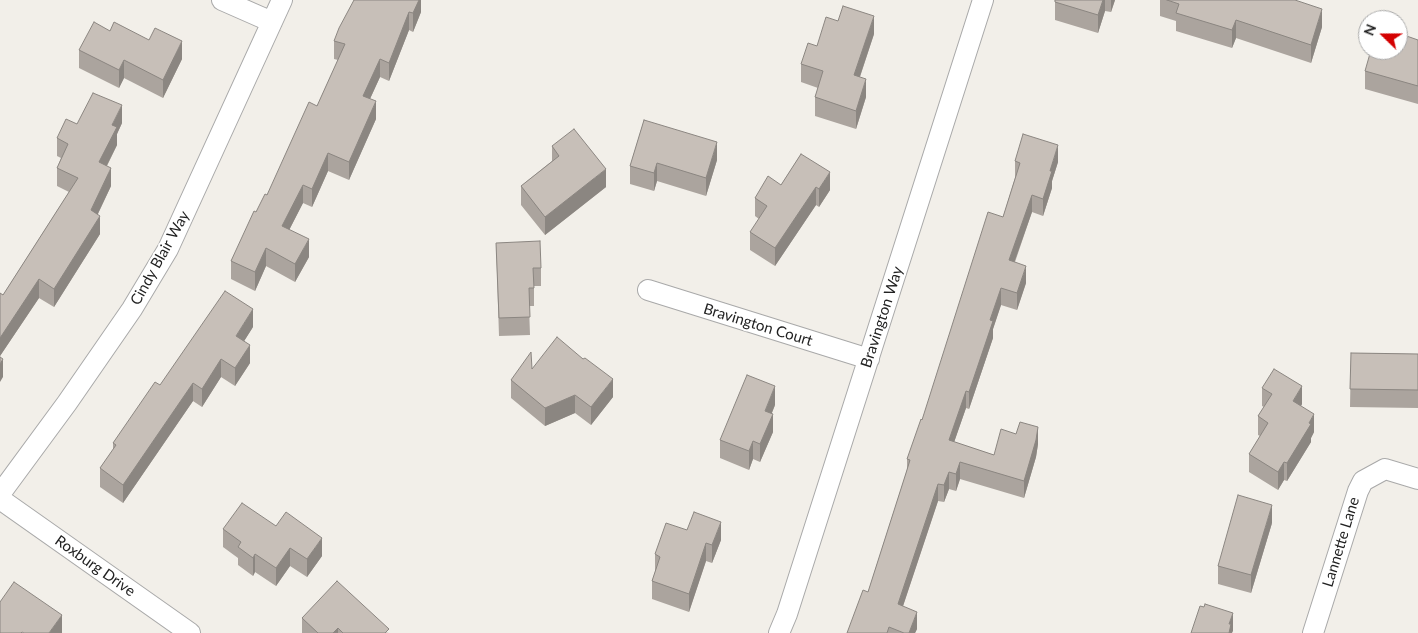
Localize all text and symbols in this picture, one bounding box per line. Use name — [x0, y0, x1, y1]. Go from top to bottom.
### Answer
north arrow — [1358, 10, 1408, 60]
text: N — [1360, 21, 1379, 38]
street label: Cindy Blair Way — [127, 208, 193, 308]
street label: Bravington Way — [857, 264, 907, 370]
street label: Bravington Court — [701, 300, 815, 350]
street label: Lannette Lane — [1319, 495, 1363, 589]
street label: Roxburg Drive — [51, 532, 139, 600]

